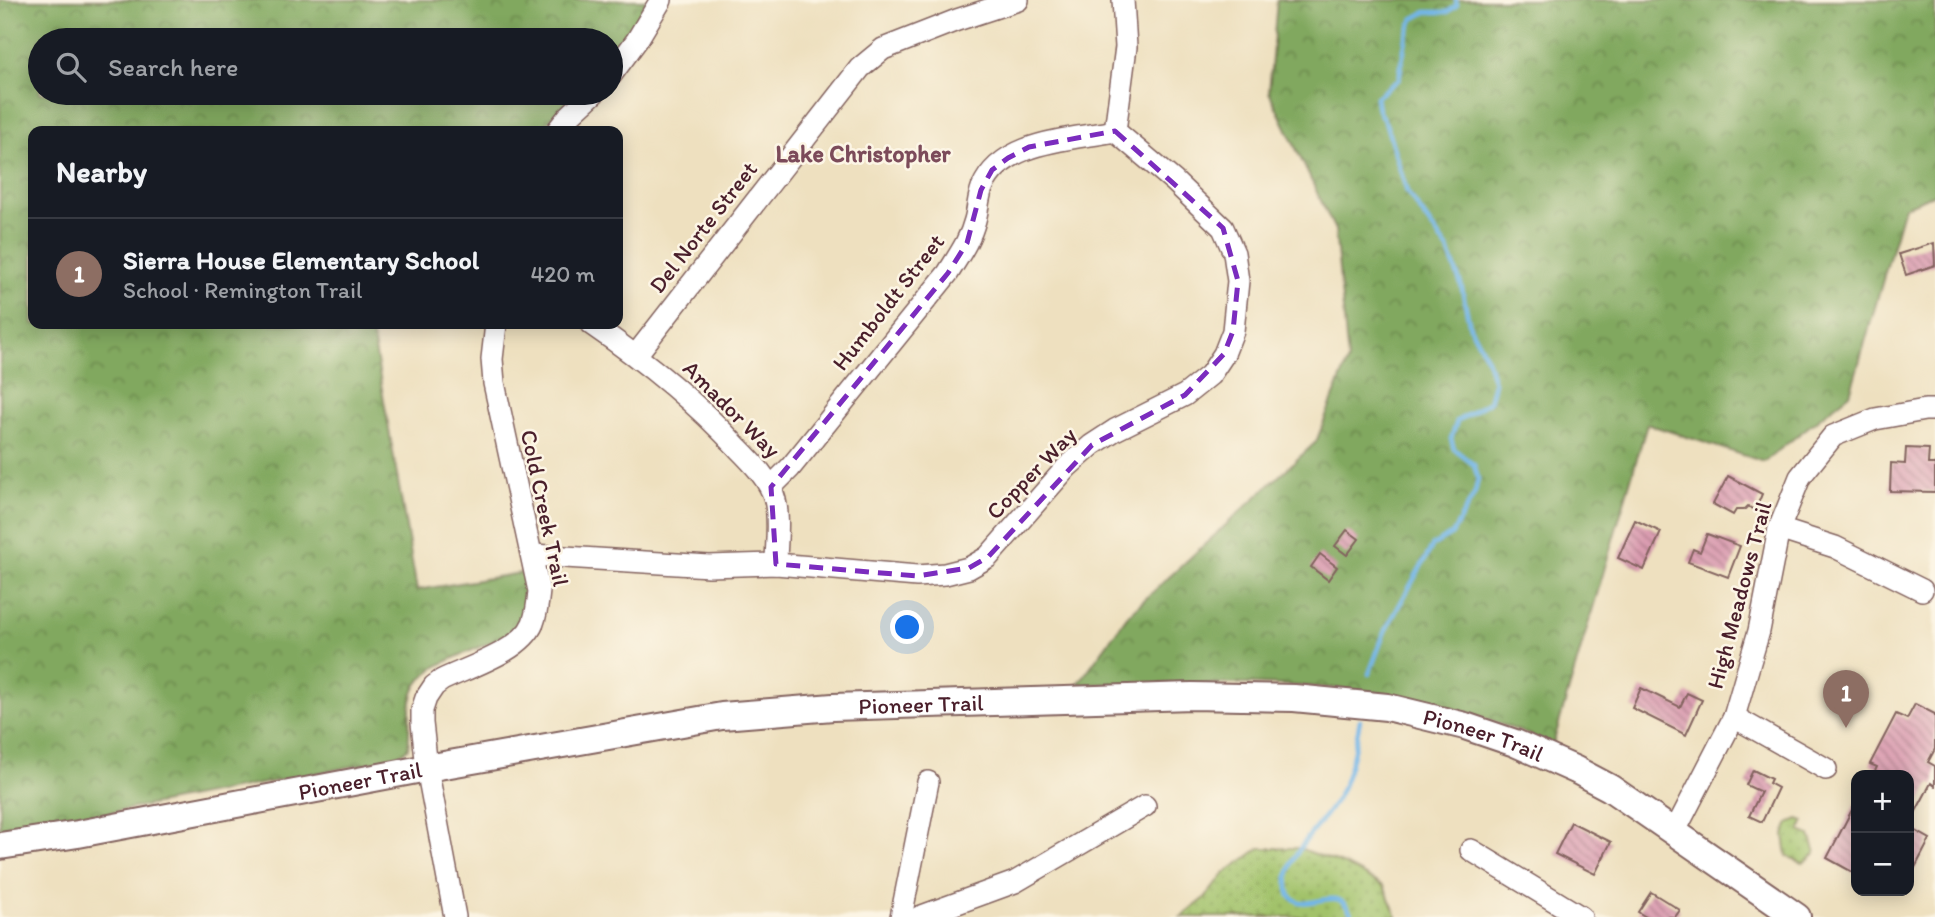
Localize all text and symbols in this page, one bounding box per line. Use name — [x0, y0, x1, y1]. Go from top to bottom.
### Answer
search box — [28, 28, 623, 105]
icon: search — [52, 48, 90, 86]
text: Search here — [108, 51, 238, 83]
district label: Lake Christopher — [775, 139, 952, 169]
text: Nearby — [56, 153, 147, 190]
street label: Del Norte Street — [643, 155, 763, 298]
street label: Humboldt Street — [826, 228, 950, 376]
text: Sierra House Elementary School — [123, 244, 479, 276]
text: 1 — [74, 260, 84, 288]
text: 420 m — [530, 260, 595, 288]
text: School · Remington Trail — [123, 276, 363, 304]
street label: Amador Way — [677, 354, 787, 464]
street label: Copper Way — [980, 421, 1082, 525]
street label: Cold Creek Trail — [515, 427, 575, 589]
street label: High Meadows Trail — [1700, 498, 1778, 692]
your location — [890, 610, 924, 644]
pin: 1 — [1823, 670, 1869, 728]
street label: Pioneer Trail — [858, 688, 985, 720]
street label: Pioneer Trail — [1420, 702, 1549, 768]
street label: Pioneer Trail — [296, 755, 425, 806]
map controls — [1851, 770, 1914, 896]
button: + — [1851, 770, 1914, 833]
button: − — [1851, 833, 1914, 896]

